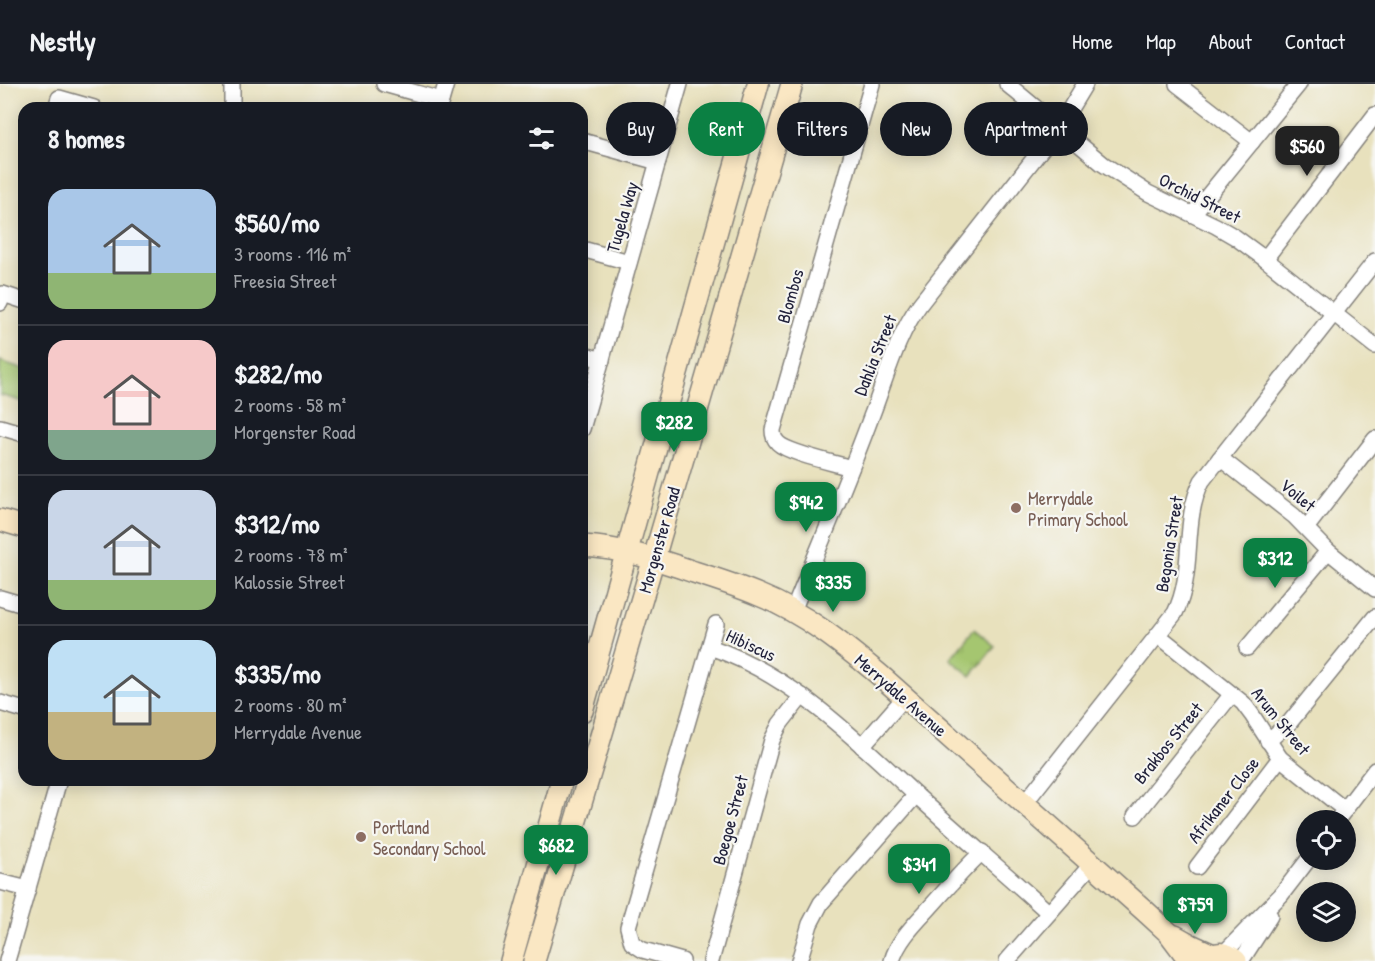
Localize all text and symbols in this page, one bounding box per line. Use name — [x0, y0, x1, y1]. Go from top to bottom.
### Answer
text: Nestly — [30, 22, 96, 60]
text: Home — [1072, 27, 1113, 56]
text: Map — [1146, 27, 1176, 56]
text: About — [1209, 27, 1252, 56]
text: Contact — [1285, 27, 1345, 56]
chip: Buy — [606, 102, 676, 156]
chip: Rent — [688, 102, 765, 156]
chip: Filters — [777, 102, 868, 156]
chip: New — [880, 102, 952, 156]
chip: Apartment — [964, 102, 1088, 156]
text: 8 homes — [48, 121, 125, 156]
icon: filters — [525, 122, 558, 155]
pin: $560 — [1271, 126, 1343, 177]
text: $560 — [1289, 132, 1325, 159]
street label: Orchid Street — [1155, 167, 1246, 230]
street label: Tugela Way — [600, 178, 644, 255]
text: $560/mo — [234, 205, 319, 240]
icon: home — [96, 213, 168, 285]
text: 3 rooms · 116 m² — [234, 240, 351, 267]
street label: Blombos — [770, 266, 810, 326]
text: Freesia Street — [234, 267, 336, 294]
street label: Dahlia Street — [847, 310, 903, 399]
text: $282/mo — [234, 356, 322, 391]
icon: home — [96, 364, 168, 436]
text: 2 rooms · 58 m² — [234, 391, 346, 418]
pin: $282 — [638, 402, 710, 453]
text: $282 — [655, 408, 693, 435]
text: Morgenster Road — [234, 418, 355, 445]
street label: Voilet — [1275, 473, 1322, 518]
pin: $942 — [770, 482, 842, 533]
street label: Morgenster Road — [632, 484, 686, 596]
place label: Merrydale Primary School — [1028, 486, 1128, 532]
text: $942 — [789, 488, 823, 515]
street label: Begonia Street — [1149, 493, 1189, 594]
marker: Merrydale Primary School — [1009, 501, 1023, 515]
text: $312/mo — [234, 506, 320, 541]
icon: home — [96, 514, 168, 586]
pin: $312 — [1239, 538, 1311, 589]
text: 2 rooms · 78 m² — [234, 541, 348, 568]
text: $312 — [1257, 544, 1293, 571]
pin: $335 — [797, 562, 869, 613]
text: Kalossie Street — [234, 568, 345, 595]
text: $335 — [815, 568, 851, 595]
street label: Hibiscus — [722, 623, 780, 667]
street label: Merrydale Avenue — [849, 648, 953, 742]
text: $335/mo — [234, 656, 321, 691]
icon: home — [96, 664, 168, 736]
street label: Arum Street — [1246, 682, 1317, 761]
text: 2 rooms · 80 m² — [234, 691, 347, 718]
street label: Brakbos Street — [1127, 696, 1209, 789]
text: Merrydale Avenue — [234, 718, 362, 745]
street label: Afrikaner Close — [1181, 752, 1265, 848]
street label: Boegoe Street — [706, 772, 754, 868]
map controls — [1296, 810, 1356, 942]
button: locate — [1296, 810, 1356, 870]
place label: Portland Secondary School — [373, 815, 486, 861]
pin: $682 — [520, 825, 592, 876]
marker: Portland Secondary School — [354, 830, 368, 844]
text: $682 — [538, 831, 574, 858]
pin: $341 — [883, 844, 955, 895]
text: $341 — [902, 850, 936, 877]
button: layers — [1296, 882, 1356, 942]
pin: $759 — [1159, 884, 1231, 935]
text: $759 — [1177, 890, 1213, 917]

